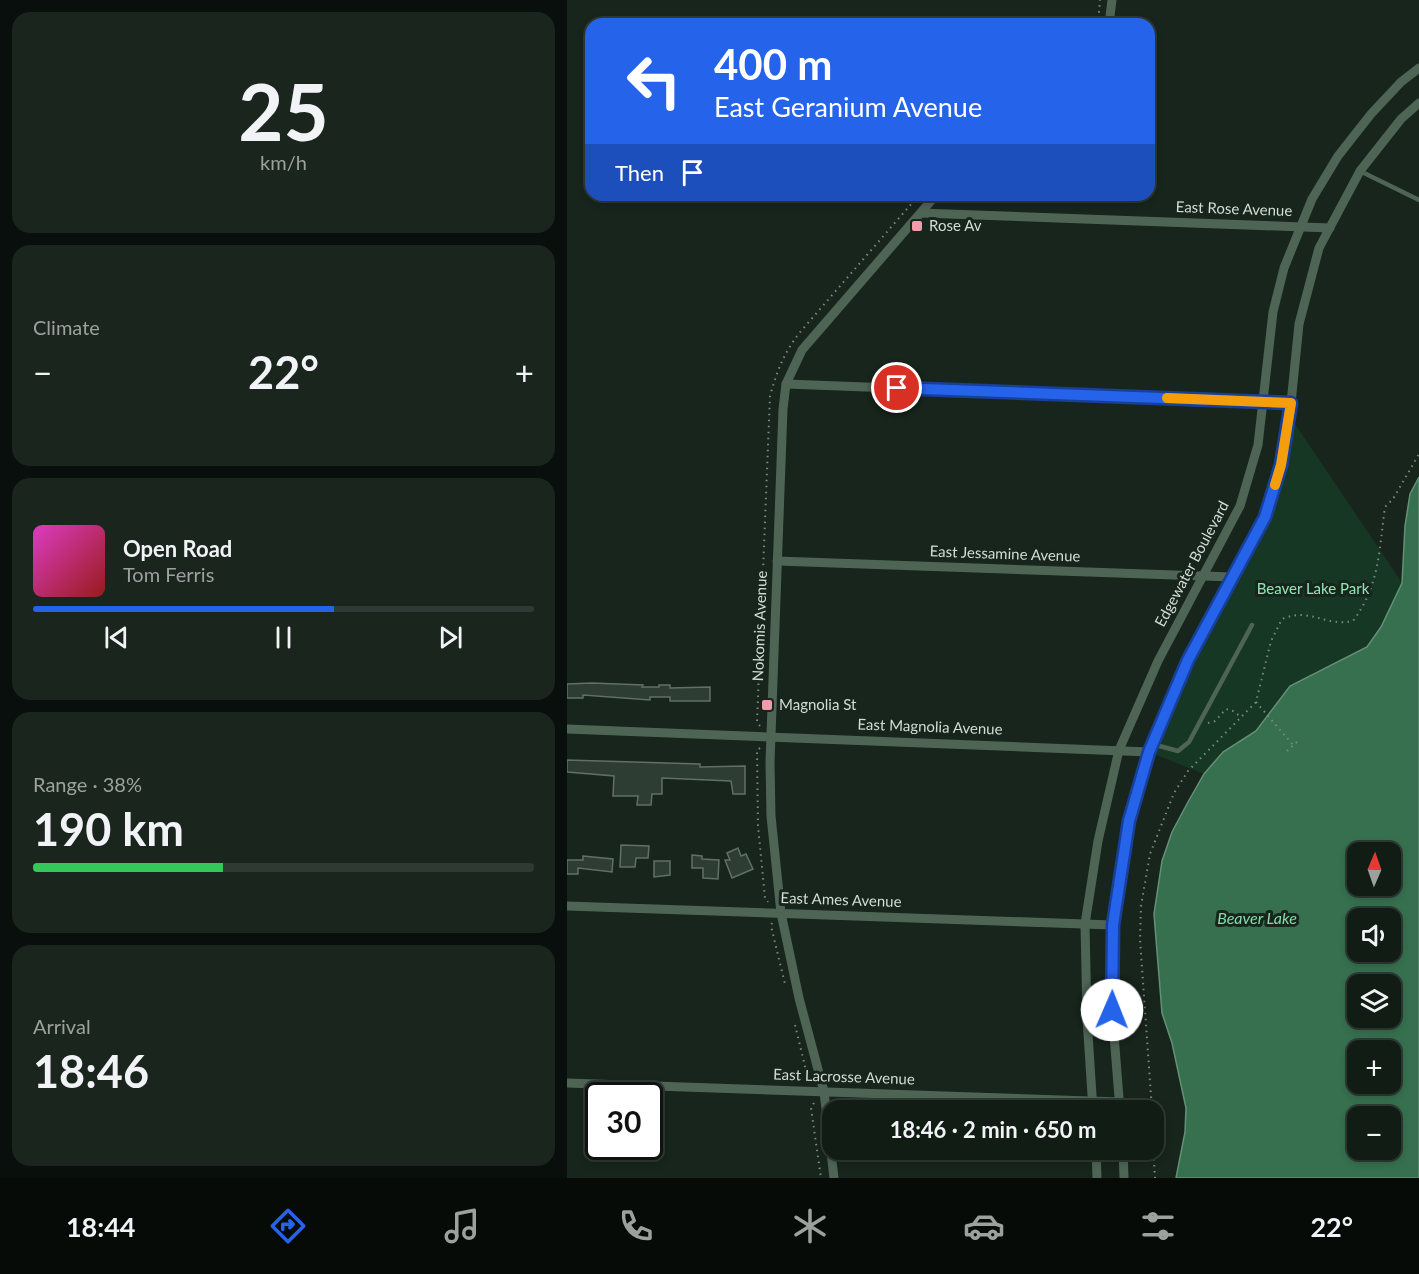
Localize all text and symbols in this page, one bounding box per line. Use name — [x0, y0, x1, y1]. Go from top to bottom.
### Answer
text: 400 m — [714, 39, 832, 89]
icon: left — [615, 42, 693, 120]
text: 25 — [238, 64, 329, 158]
text: East Geranium Avenue — [714, 90, 982, 123]
text: km/h — [260, 150, 307, 174]
icon: arrive — [676, 156, 709, 189]
text: Then — [615, 159, 664, 186]
street label: East Rose Avenue — [1175, 197, 1293, 219]
place label: Rose Av — [929, 216, 982, 234]
marker: Rose Av — [910, 219, 924, 233]
text: Climate — [33, 315, 100, 339]
text: 22° — [248, 345, 319, 399]
text: − — [33, 352, 52, 392]
text: + — [515, 352, 534, 392]
pin — [871, 362, 922, 413]
icon: arrive — [880, 371, 913, 404]
street label: Edgewater Boulevard — [1150, 498, 1232, 630]
text: Open Road — [123, 535, 232, 562]
street label: East Jessamine Avenue — [929, 541, 1081, 565]
text: Tom Ferris — [123, 562, 214, 586]
street label: Nokomis Avenue — [748, 570, 770, 682]
park label: Beaver Lake Park — [1257, 579, 1370, 597]
icon: previous — [100, 621, 133, 654]
icon: pause — [267, 621, 300, 654]
icon: next — [434, 621, 467, 654]
place label: Magnolia St — [779, 695, 857, 713]
marker: Magnolia St — [760, 698, 774, 712]
street label: East Magnolia Avenue — [857, 714, 1003, 738]
text: Range · 38% — [33, 772, 142, 796]
text: 190 km — [33, 802, 184, 856]
north arrow — [1347, 842, 1401, 896]
map controls — [1347, 842, 1401, 1160]
street label: East Ames Avenue — [780, 888, 902, 910]
water label: Beaver Lake — [1217, 908, 1297, 927]
button: sound — [1347, 908, 1401, 962]
button: layers — [1347, 974, 1401, 1028]
position arrow — [1080, 978, 1144, 1042]
text: Arrival — [33, 1014, 91, 1038]
button: + — [1347, 1040, 1401, 1094]
text: 18:46 — [33, 1044, 149, 1098]
street label: East Lacrosse Avenue — [773, 1065, 915, 1087]
speed limit sign: 30 — [585, 1082, 663, 1160]
button: − — [1347, 1106, 1401, 1160]
text: 18:46 · 2 min · 650 m — [890, 1116, 1096, 1143]
icon: directions — [267, 1205, 309, 1247]
icon: music — [441, 1205, 483, 1247]
icon: phone — [615, 1205, 657, 1247]
icon: climate — [789, 1205, 831, 1247]
icon: car — [963, 1205, 1005, 1247]
icon: filters — [1137, 1205, 1179, 1247]
text: 18:44 — [66, 1210, 136, 1243]
text: 22° — [1310, 1210, 1353, 1243]

